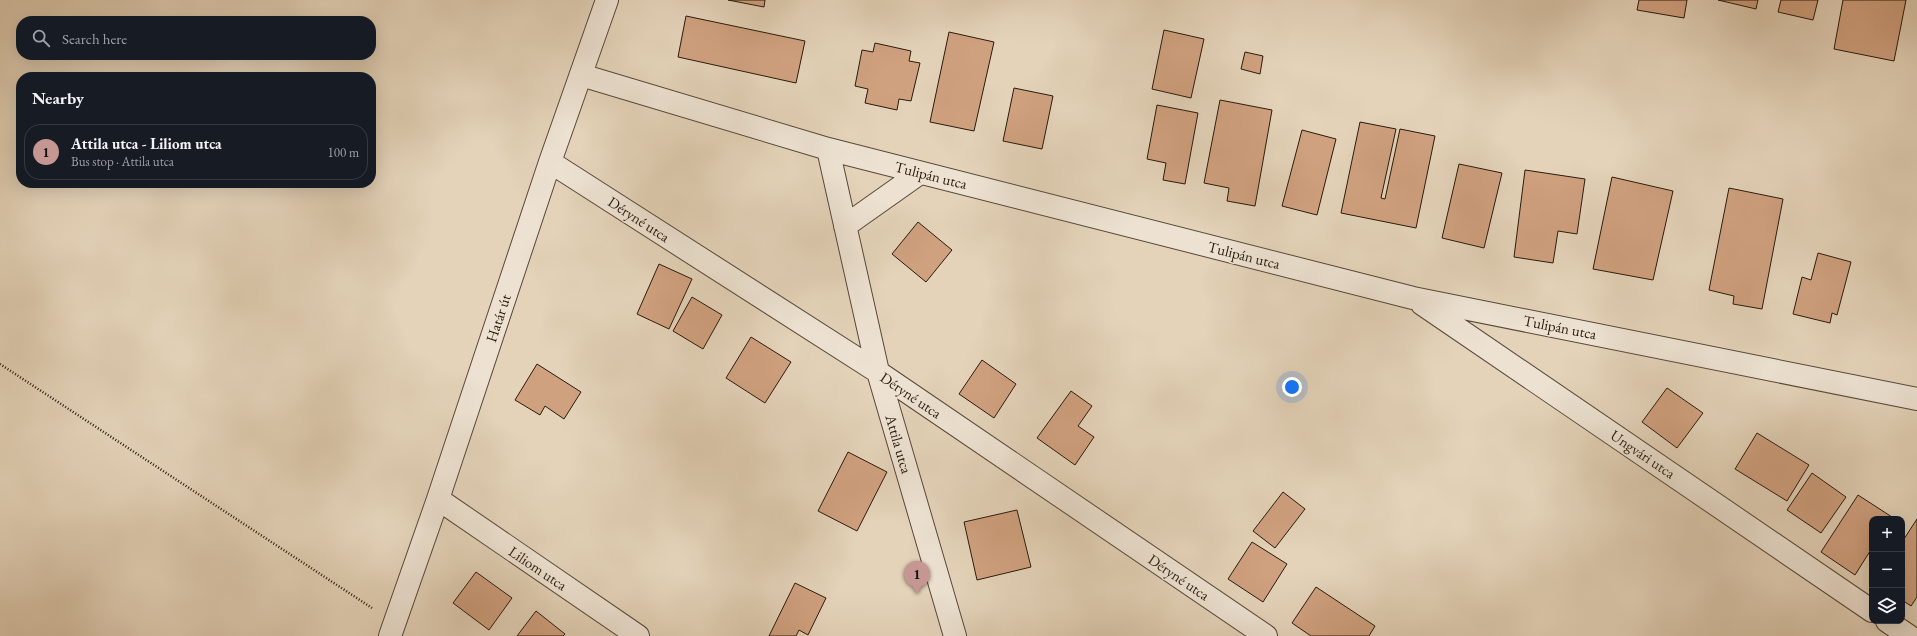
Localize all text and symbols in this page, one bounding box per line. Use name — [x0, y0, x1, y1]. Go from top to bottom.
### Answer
search box — [16, 16, 376, 60]
icon: search — [30, 27, 52, 49]
text: Search here — [62, 29, 127, 48]
text: Nearby — [32, 87, 84, 109]
text: Attila utca - Liliom utca — [71, 134, 222, 153]
text: 1 — [43, 144, 49, 161]
text: 100 m — [328, 144, 359, 161]
text: Bus stop · Attila utca — [71, 153, 174, 170]
street label: Tulipán utca — [893, 157, 969, 193]
street label: Déryné utca — [604, 192, 674, 246]
street label: Tulipán utca — [1206, 237, 1282, 273]
street label: Határ út — [481, 291, 515, 344]
street label: Tulipán utca — [1522, 311, 1598, 343]
street label: Déryné utca — [877, 368, 945, 422]
your location — [1282, 377, 1302, 397]
street label: Attila utca — [881, 411, 916, 476]
street label: Ungvári utca — [1607, 425, 1679, 483]
map controls — [1869, 516, 1905, 624]
button: + — [1869, 516, 1905, 552]
street label: Liliom utca — [505, 542, 571, 594]
street label: Déryné utca — [1145, 550, 1213, 604]
button: − — [1869, 552, 1905, 588]
pin: 1 — [904, 561, 930, 594]
button: layers — [1869, 588, 1905, 624]

